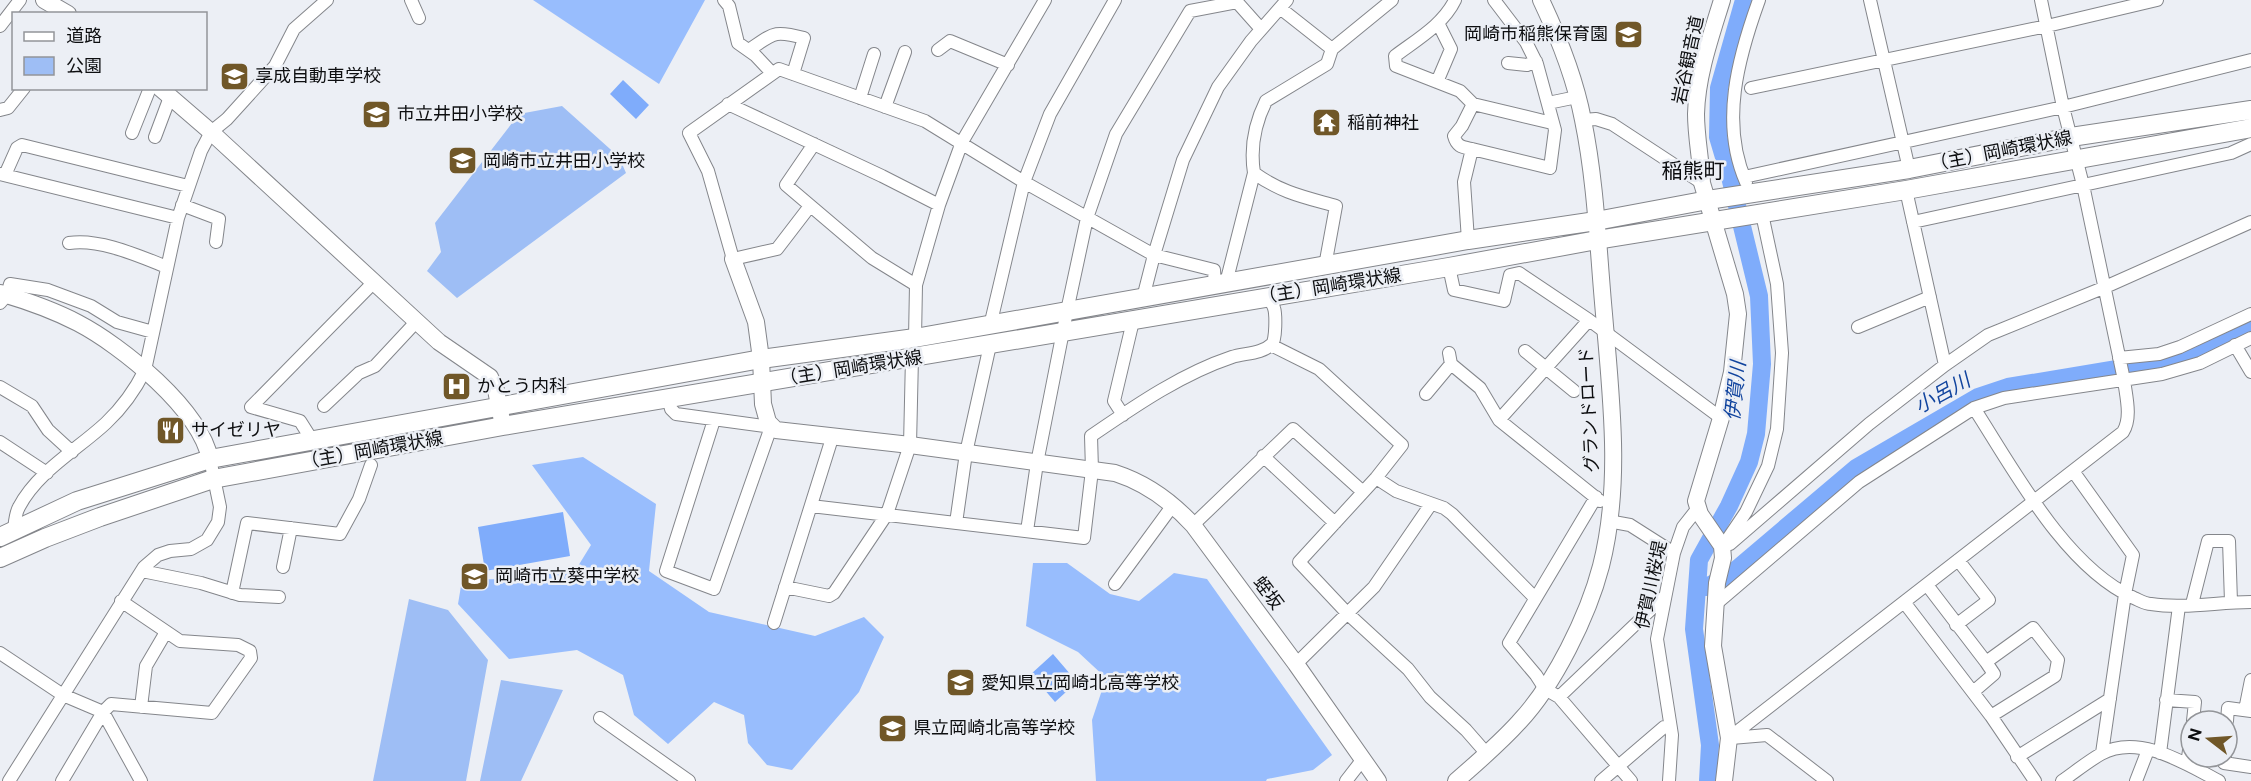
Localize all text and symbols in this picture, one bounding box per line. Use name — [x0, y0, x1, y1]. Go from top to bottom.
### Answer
legend — [12, 12, 207, 90]
street label: 岩谷観音道 — [1668, 14, 1707, 106]
school or university icon: 岡崎市稲熊保育園 — [1613, 18, 1645, 50]
place label: 岡崎市稲熊保育園 — [1464, 23, 1608, 44]
text: 道路 — [66, 25, 102, 46]
text: 公園 — [66, 55, 102, 76]
school or university icon: 享成自動車学校 — [218, 60, 250, 92]
place label: 享成自動車学校 — [255, 65, 381, 86]
school or university icon: 市立井田小学校 — [360, 98, 392, 130]
place label: 市立井田小学校 — [397, 103, 523, 124]
temple icon: 稲前神社 — [1310, 107, 1342, 139]
place label: 稲前神社 — [1347, 112, 1419, 133]
street label: （主）岡崎環状線 — [1928, 126, 2074, 175]
school or university icon: 岡崎市立井田小学校 — [446, 145, 478, 177]
place label: 岡崎市立井田小学校 — [483, 150, 645, 171]
district label: 稲熊町 — [1662, 158, 1725, 183]
street label: （主）岡崎環状線 — [1257, 264, 1403, 307]
street label: （主）岡崎環状線 — [778, 346, 924, 389]
street label: グランドロード — [1575, 347, 1602, 473]
water label: 伊賀川 — [1720, 358, 1750, 422]
water label: 小呂川 — [1910, 367, 1976, 418]
hospital icon: かとう内科 — [440, 370, 472, 402]
place label: かとう内科 — [477, 375, 567, 396]
restaurant icon: サイゼリヤ — [154, 414, 186, 446]
place label: サイゼリヤ — [191, 419, 281, 440]
street label: （主）岡崎環状線 — [299, 427, 445, 472]
street label: 伊賀川桜堤 — [1631, 539, 1670, 631]
school or university icon: 岡崎市立葵中学校 — [458, 560, 490, 592]
place label: 岡崎市立葵中学校 — [495, 565, 639, 586]
street label: 蛭坂 — [1249, 572, 1288, 613]
school or university icon: 愛知県立岡崎北高等学校 — [944, 667, 976, 699]
place label: 愛知県立岡崎北高等学校 — [981, 672, 1179, 693]
north arrow — [2179, 709, 2239, 769]
school or university icon: 県立岡崎北高等学校 — [876, 712, 908, 744]
place label: 県立岡崎北高等学校 — [913, 717, 1075, 738]
text: N — [2184, 726, 2206, 744]

